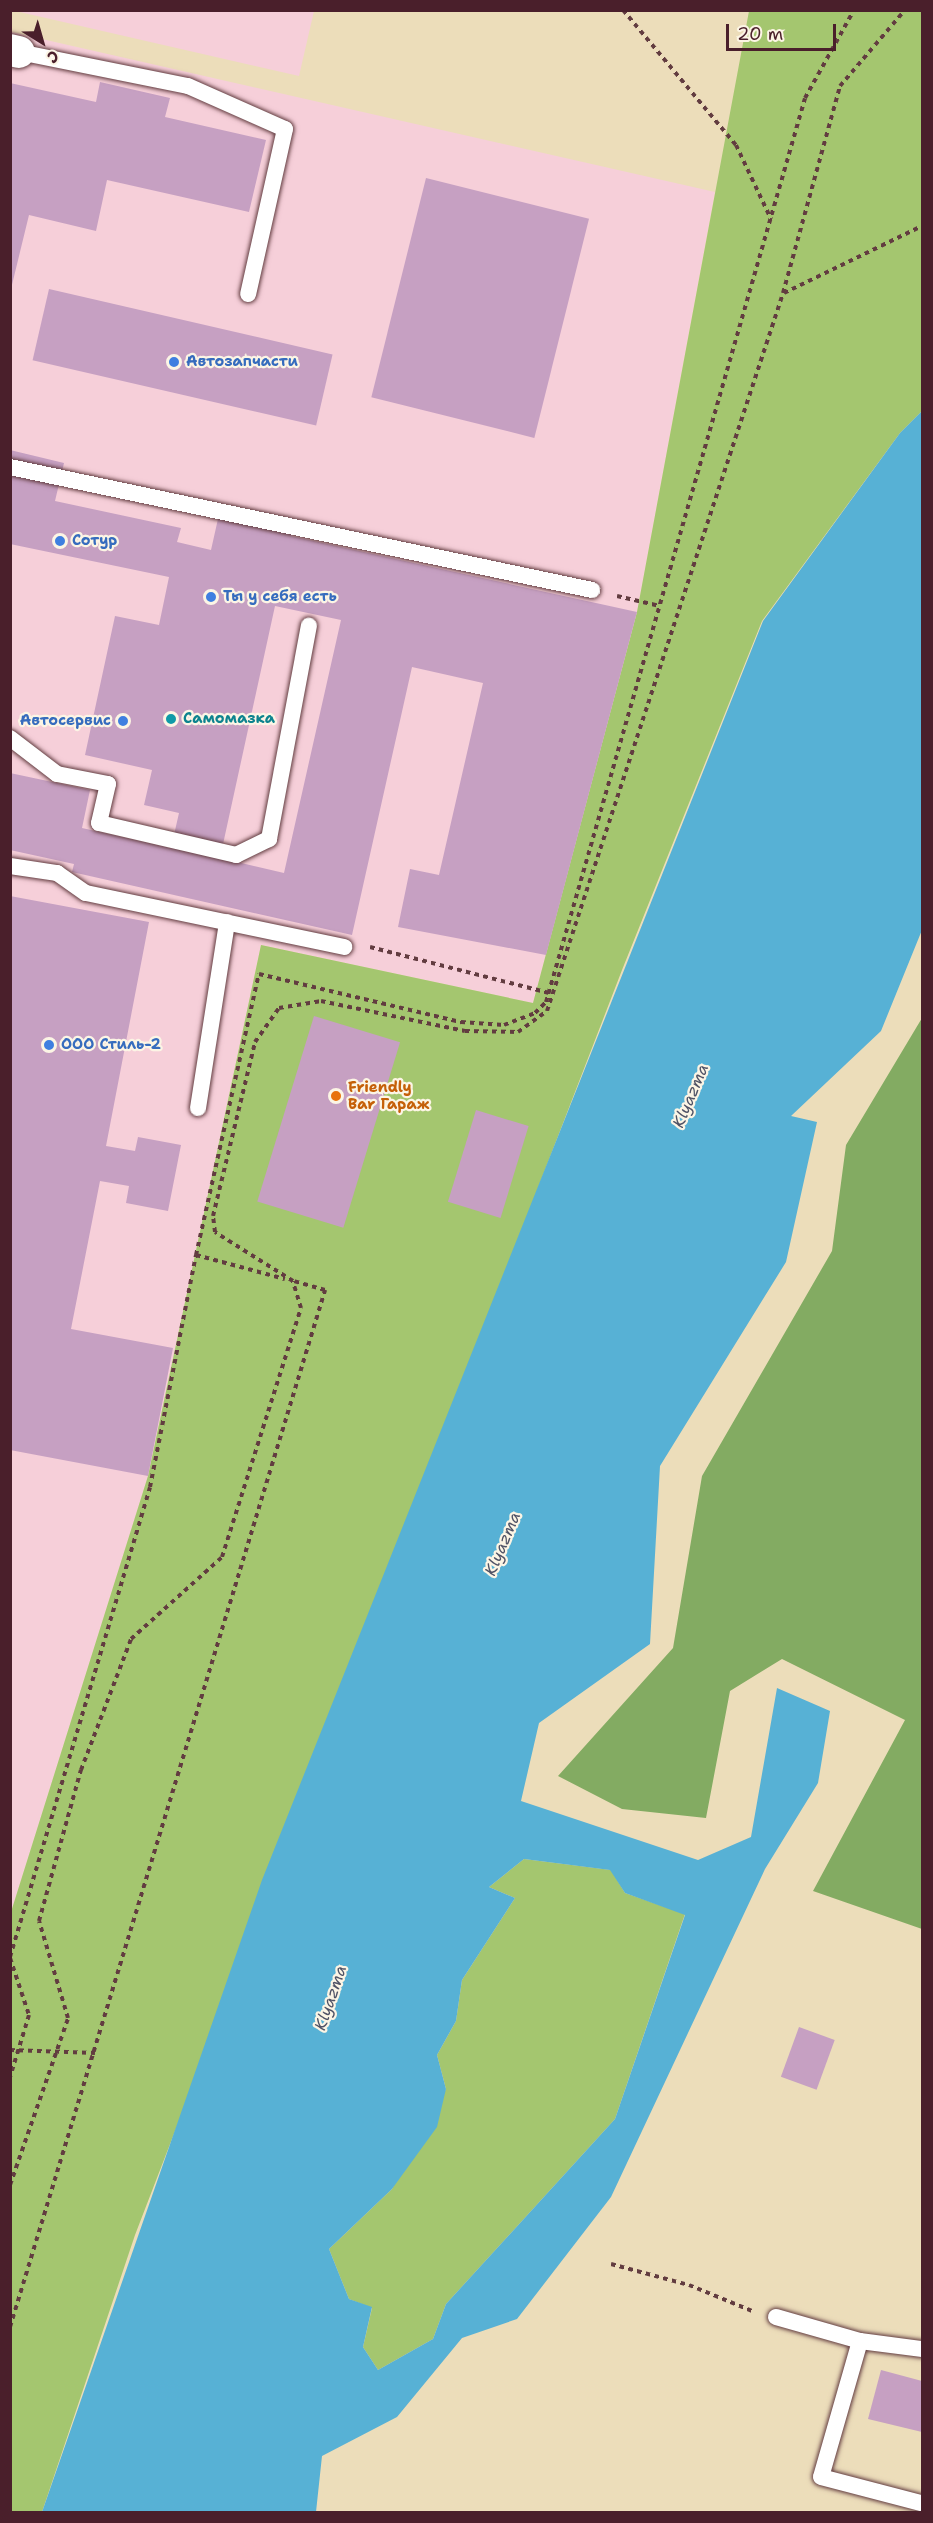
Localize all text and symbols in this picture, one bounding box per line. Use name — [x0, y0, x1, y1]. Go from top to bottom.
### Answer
north arrow — [12, 12, 72, 72]
scale bar — [729, 12, 838, 50]
text: 20 m — [737, 22, 783, 46]
text: С — [43, 45, 63, 68]
place label: Автозапчасти — [186, 353, 298, 371]
marker: Автозапчасти — [167, 355, 181, 369]
place label: Сотур — [72, 532, 117, 550]
marker: Сотур — [53, 534, 67, 548]
place label: Ты у себя есть — [223, 588, 337, 606]
marker: Ты у себя есть — [204, 590, 218, 604]
place label: Самомазка — [183, 710, 275, 728]
place label: Автосервис — [20, 712, 111, 730]
marker: Самомазка — [164, 712, 178, 726]
marker: Автосервис — [116, 714, 130, 728]
place label: ООО Стиль-2 — [61, 1036, 161, 1054]
marker: ООО Стиль-2 — [42, 1038, 56, 1052]
water label: Klyazma — [669, 1061, 713, 1131]
place label: Friendly Bar Гараж — [348, 1078, 429, 1113]
marker: Friendly Bar Гараж — [329, 1089, 343, 1103]
water label: Klyazma — [481, 1509, 525, 1579]
water label: Klyazma — [311, 1963, 351, 2033]

